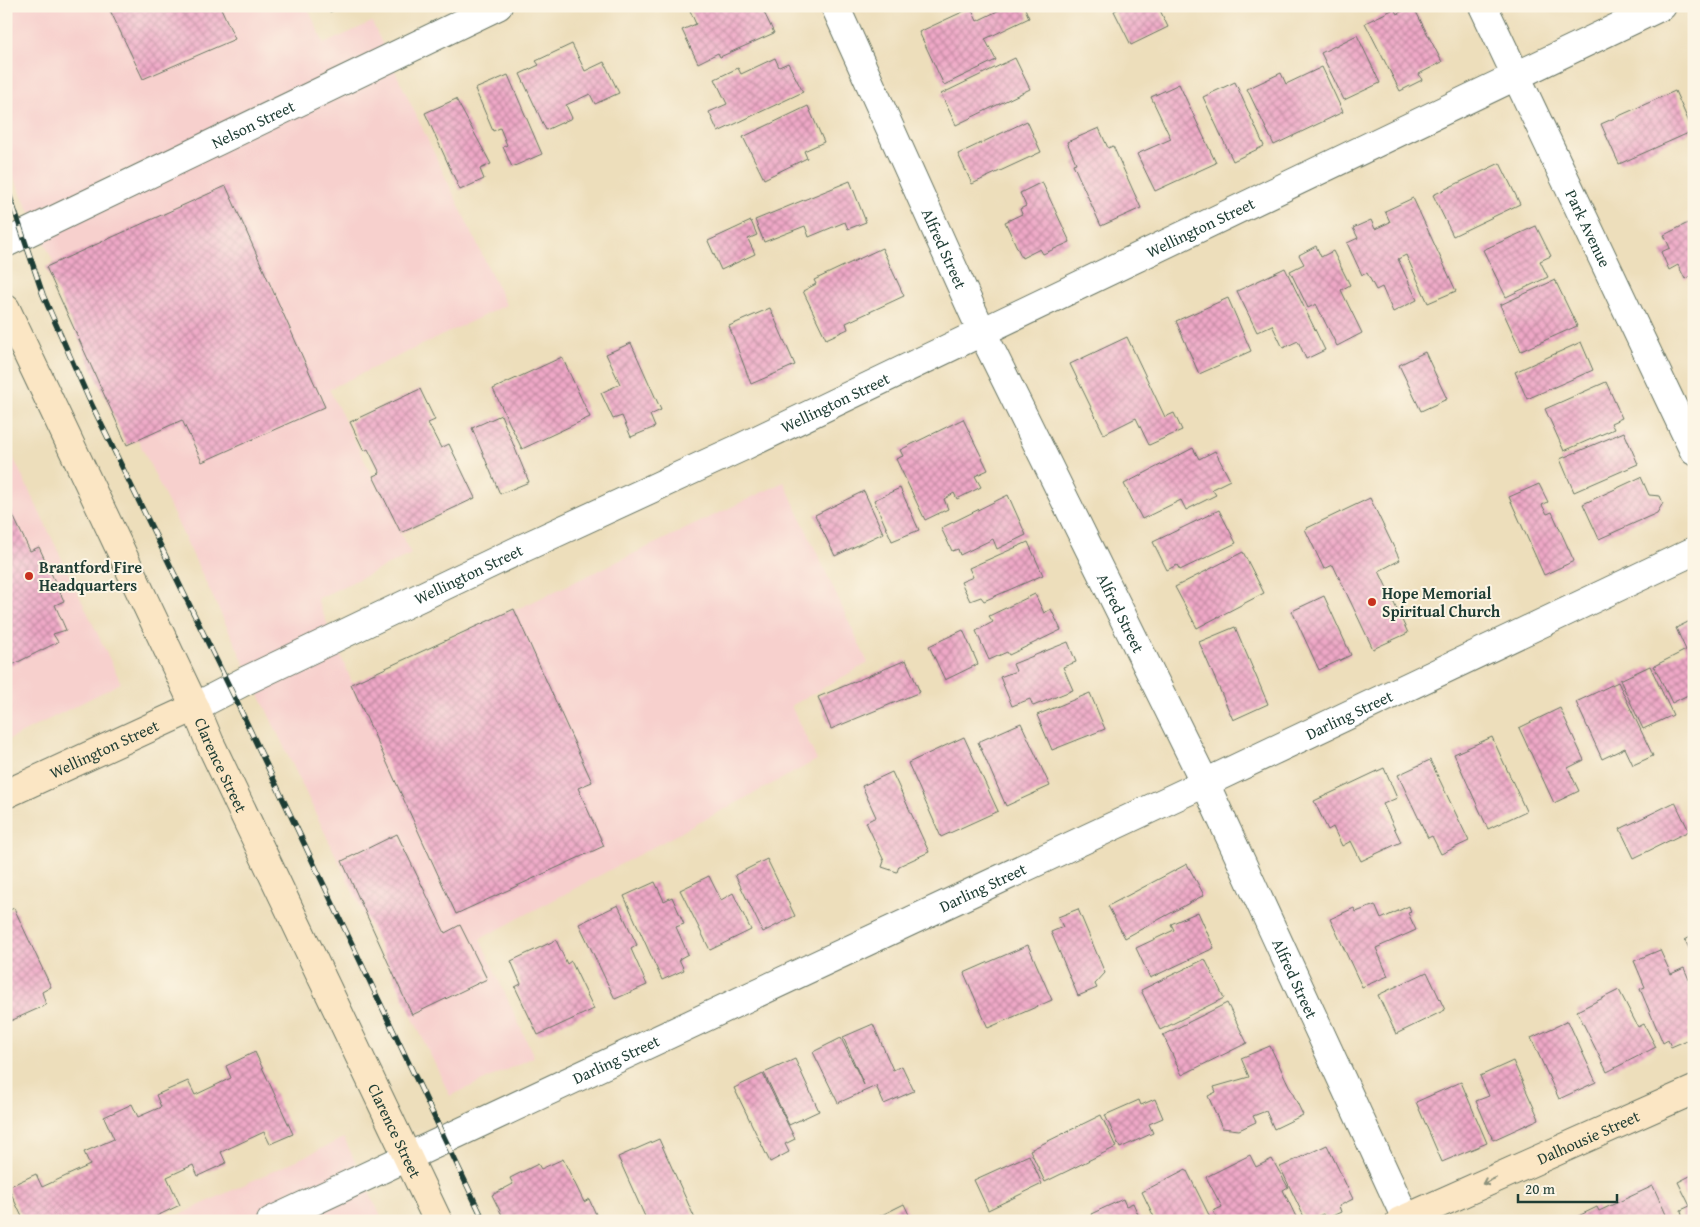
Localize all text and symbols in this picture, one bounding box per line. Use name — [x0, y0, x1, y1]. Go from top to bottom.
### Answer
street label: Nelson Street — [207, 94, 299, 154]
street label: Park Avenue — [1560, 185, 1617, 271]
street label: Wellington Street — [1142, 191, 1259, 264]
street label: Alfred Street — [916, 204, 973, 293]
street label: Wellington Street — [777, 366, 894, 439]
street label: Wellington Street — [410, 538, 527, 610]
place label: Brantford Fire Headquarters — [39, 555, 142, 597]
street label: Alfred Street — [1091, 569, 1151, 657]
marker: Brantford Fire Headquarters — [23, 570, 35, 582]
place label: Hope Memorial Spiritual Church — [1382, 581, 1501, 623]
marker: Hope Memorial Spiritual Church — [1366, 596, 1378, 608]
street label: Darling Street — [1301, 684, 1397, 746]
street label: Wellington Street — [46, 713, 163, 784]
street label: Clarence Street — [189, 714, 254, 817]
street label: Darling Street — [935, 856, 1031, 918]
street label: Alfred Street — [1266, 934, 1324, 1023]
street label: Darling Street — [568, 1028, 664, 1090]
street label: Clarence Street — [362, 1079, 428, 1182]
street label: Dalhousie Street — [1533, 1104, 1644, 1171]
scale bar — [1518, 1172, 1616, 1204]
one-way arrow — [1482, 1176, 1497, 1186]
text: 20 m — [1525, 1178, 1556, 1199]

